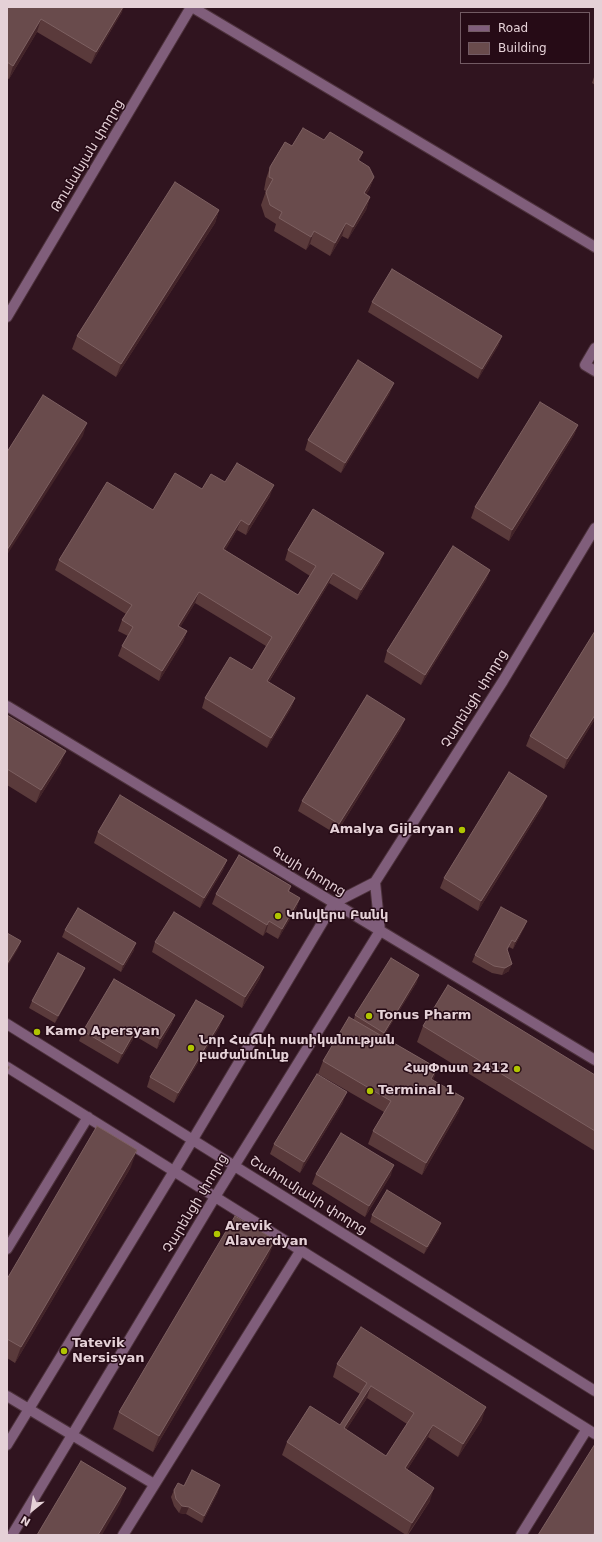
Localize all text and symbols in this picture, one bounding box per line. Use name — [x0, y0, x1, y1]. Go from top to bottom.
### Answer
legend — [460, 12, 590, 64]
text: Road — [498, 21, 528, 35]
text: Building — [498, 41, 547, 55]
street label: Թումանյան փողոց — [48, 97, 128, 215]
street label: Չարենցի փողոց — [438, 647, 512, 751]
place label: Amalya Gijlaryan — [330, 822, 454, 838]
marker: Amalya Gijlaryan — [457, 825, 467, 835]
street label: Գայի փողոց — [268, 844, 348, 900]
place label: Կոնվերս Բանկ — [286, 908, 388, 924]
marker: Կոնվերս Բանկ — [273, 911, 283, 921]
place label: Tonus Pharm — [377, 1008, 471, 1024]
marker: Tonus Pharm — [364, 1011, 374, 1021]
place label: Kamo Apersyan — [45, 1024, 160, 1040]
marker: Kamo Apersyan — [32, 1027, 42, 1037]
place label: Նոր Հաճնի ոստիկանության բաժանմունք — [199, 1033, 395, 1064]
marker: Նոր Հաճնի ոստիկանության բաժանմունք — [186, 1043, 196, 1053]
place label: ՀայՓոստ 2412 — [404, 1061, 509, 1077]
marker: ՀայՓոստ 2412 — [512, 1064, 522, 1074]
place label: Terminal 1 — [378, 1083, 454, 1099]
marker: Terminal 1 — [365, 1086, 375, 1096]
street label: Չարենցի փողոց — [160, 1152, 232, 1256]
street label: Շահումյանի փողոց — [246, 1154, 370, 1238]
place label: Arevik Alaverdyan — [225, 1219, 308, 1250]
marker: Arevik Alaverdyan — [212, 1229, 222, 1239]
place label: Tatevik Nersisyan — [72, 1336, 145, 1367]
marker: Tatevik Nersisyan — [59, 1346, 69, 1356]
north arrow — [12, 1490, 52, 1530]
text: N — [19, 1513, 33, 1529]

